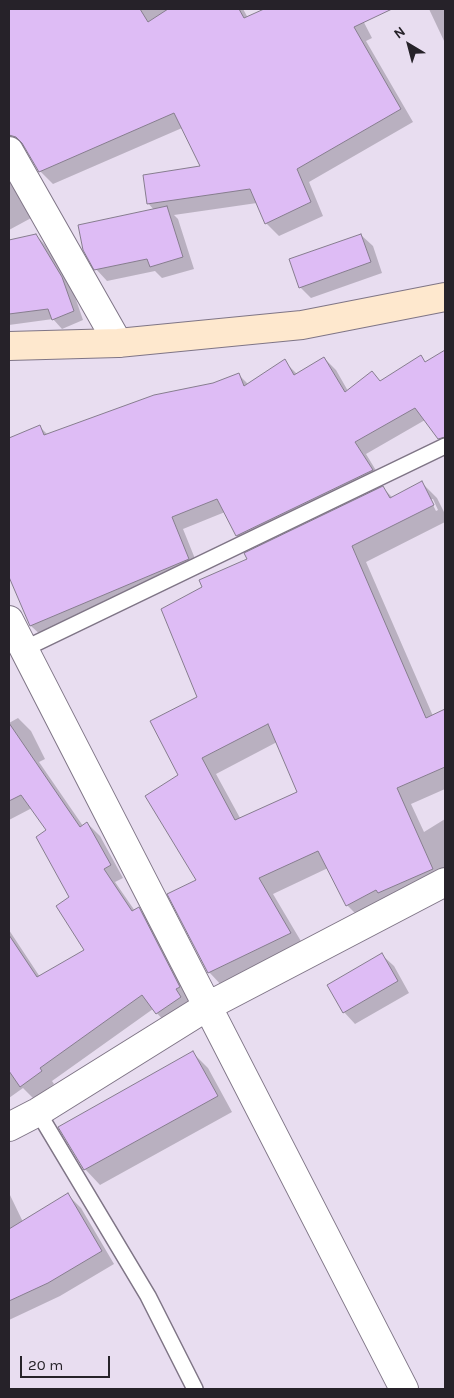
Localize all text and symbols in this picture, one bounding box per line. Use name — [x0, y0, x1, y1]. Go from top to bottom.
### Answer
north arrow — [384, 20, 434, 70]
text: N — [391, 23, 409, 42]
scale bar — [22, 1346, 112, 1378]
text: 20 m — [28, 1356, 63, 1374]

